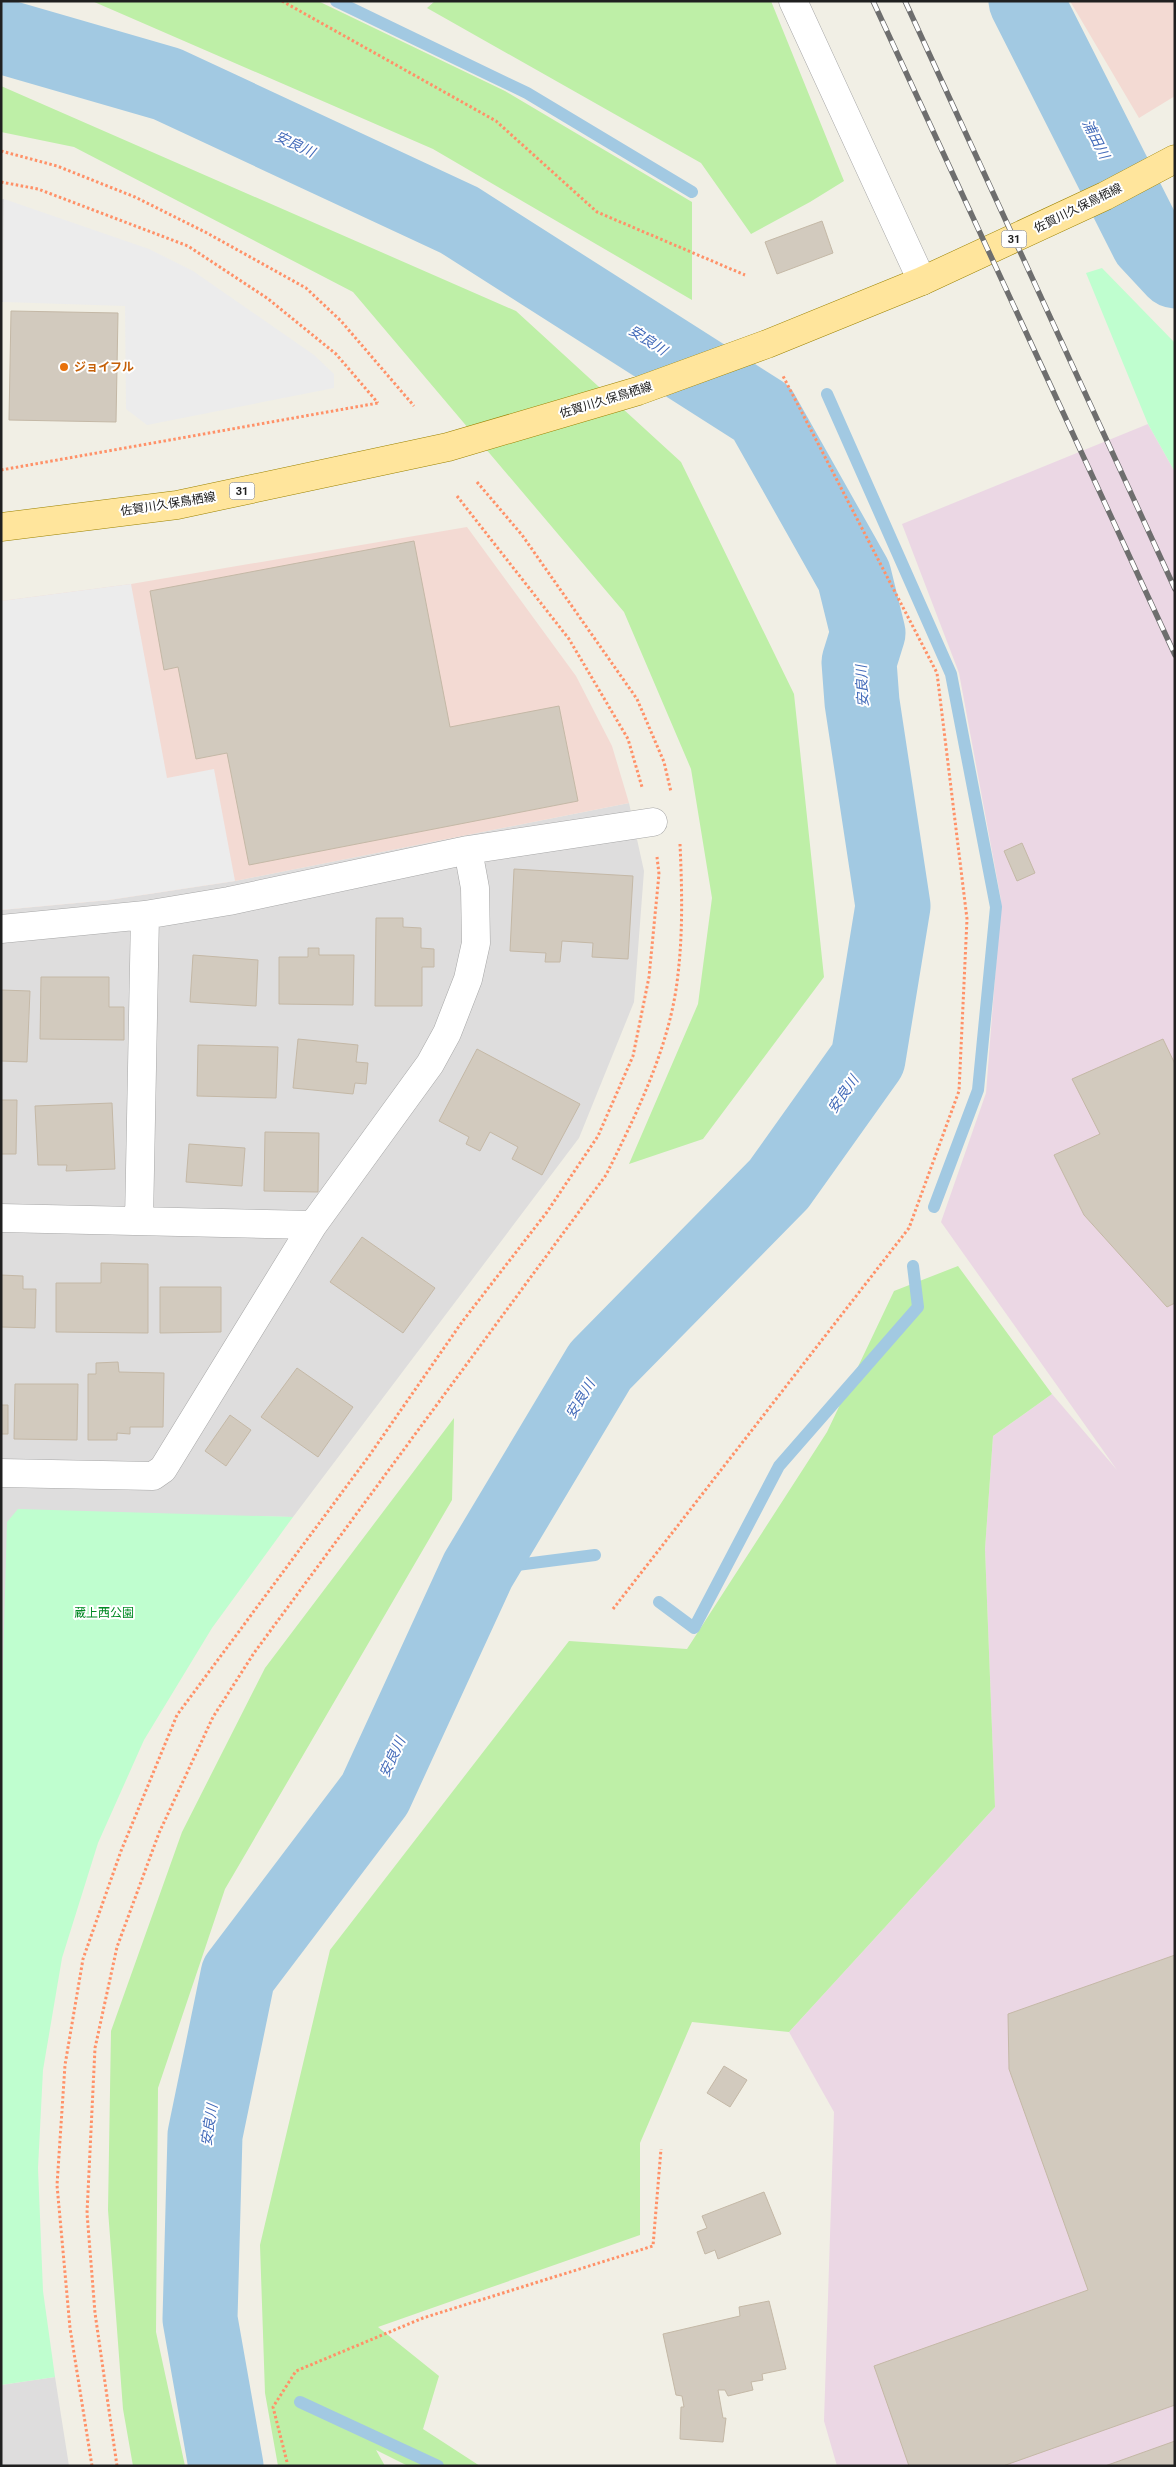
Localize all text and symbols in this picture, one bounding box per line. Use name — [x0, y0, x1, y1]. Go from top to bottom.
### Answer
water label: 浦田川 — [1079, 117, 1114, 163]
water label: 安良川 — [273, 128, 319, 161]
street label: 佐賀川久保鳥栖線 — [1032, 181, 1124, 235]
road number: 31 — [1002, 230, 1026, 248]
water label: 安良川 — [626, 322, 672, 359]
place label: ジョイフル — [74, 360, 134, 374]
marker: ジョイフル — [58, 361, 70, 373]
street label: 佐賀川久保鳥栖線 — [558, 379, 654, 421]
road number: 31 — [230, 482, 254, 500]
street label: 佐賀川久保鳥栖線 — [119, 490, 217, 518]
water label: 安良川 — [853, 663, 871, 707]
water label: 安良川 — [824, 1071, 863, 1116]
water label: 安良川 — [562, 1375, 599, 1421]
park label: 蔵上西公園 — [74, 1606, 134, 1620]
water label: 安良川 — [376, 1733, 409, 1779]
water label: 安良川 — [198, 2101, 220, 2147]

